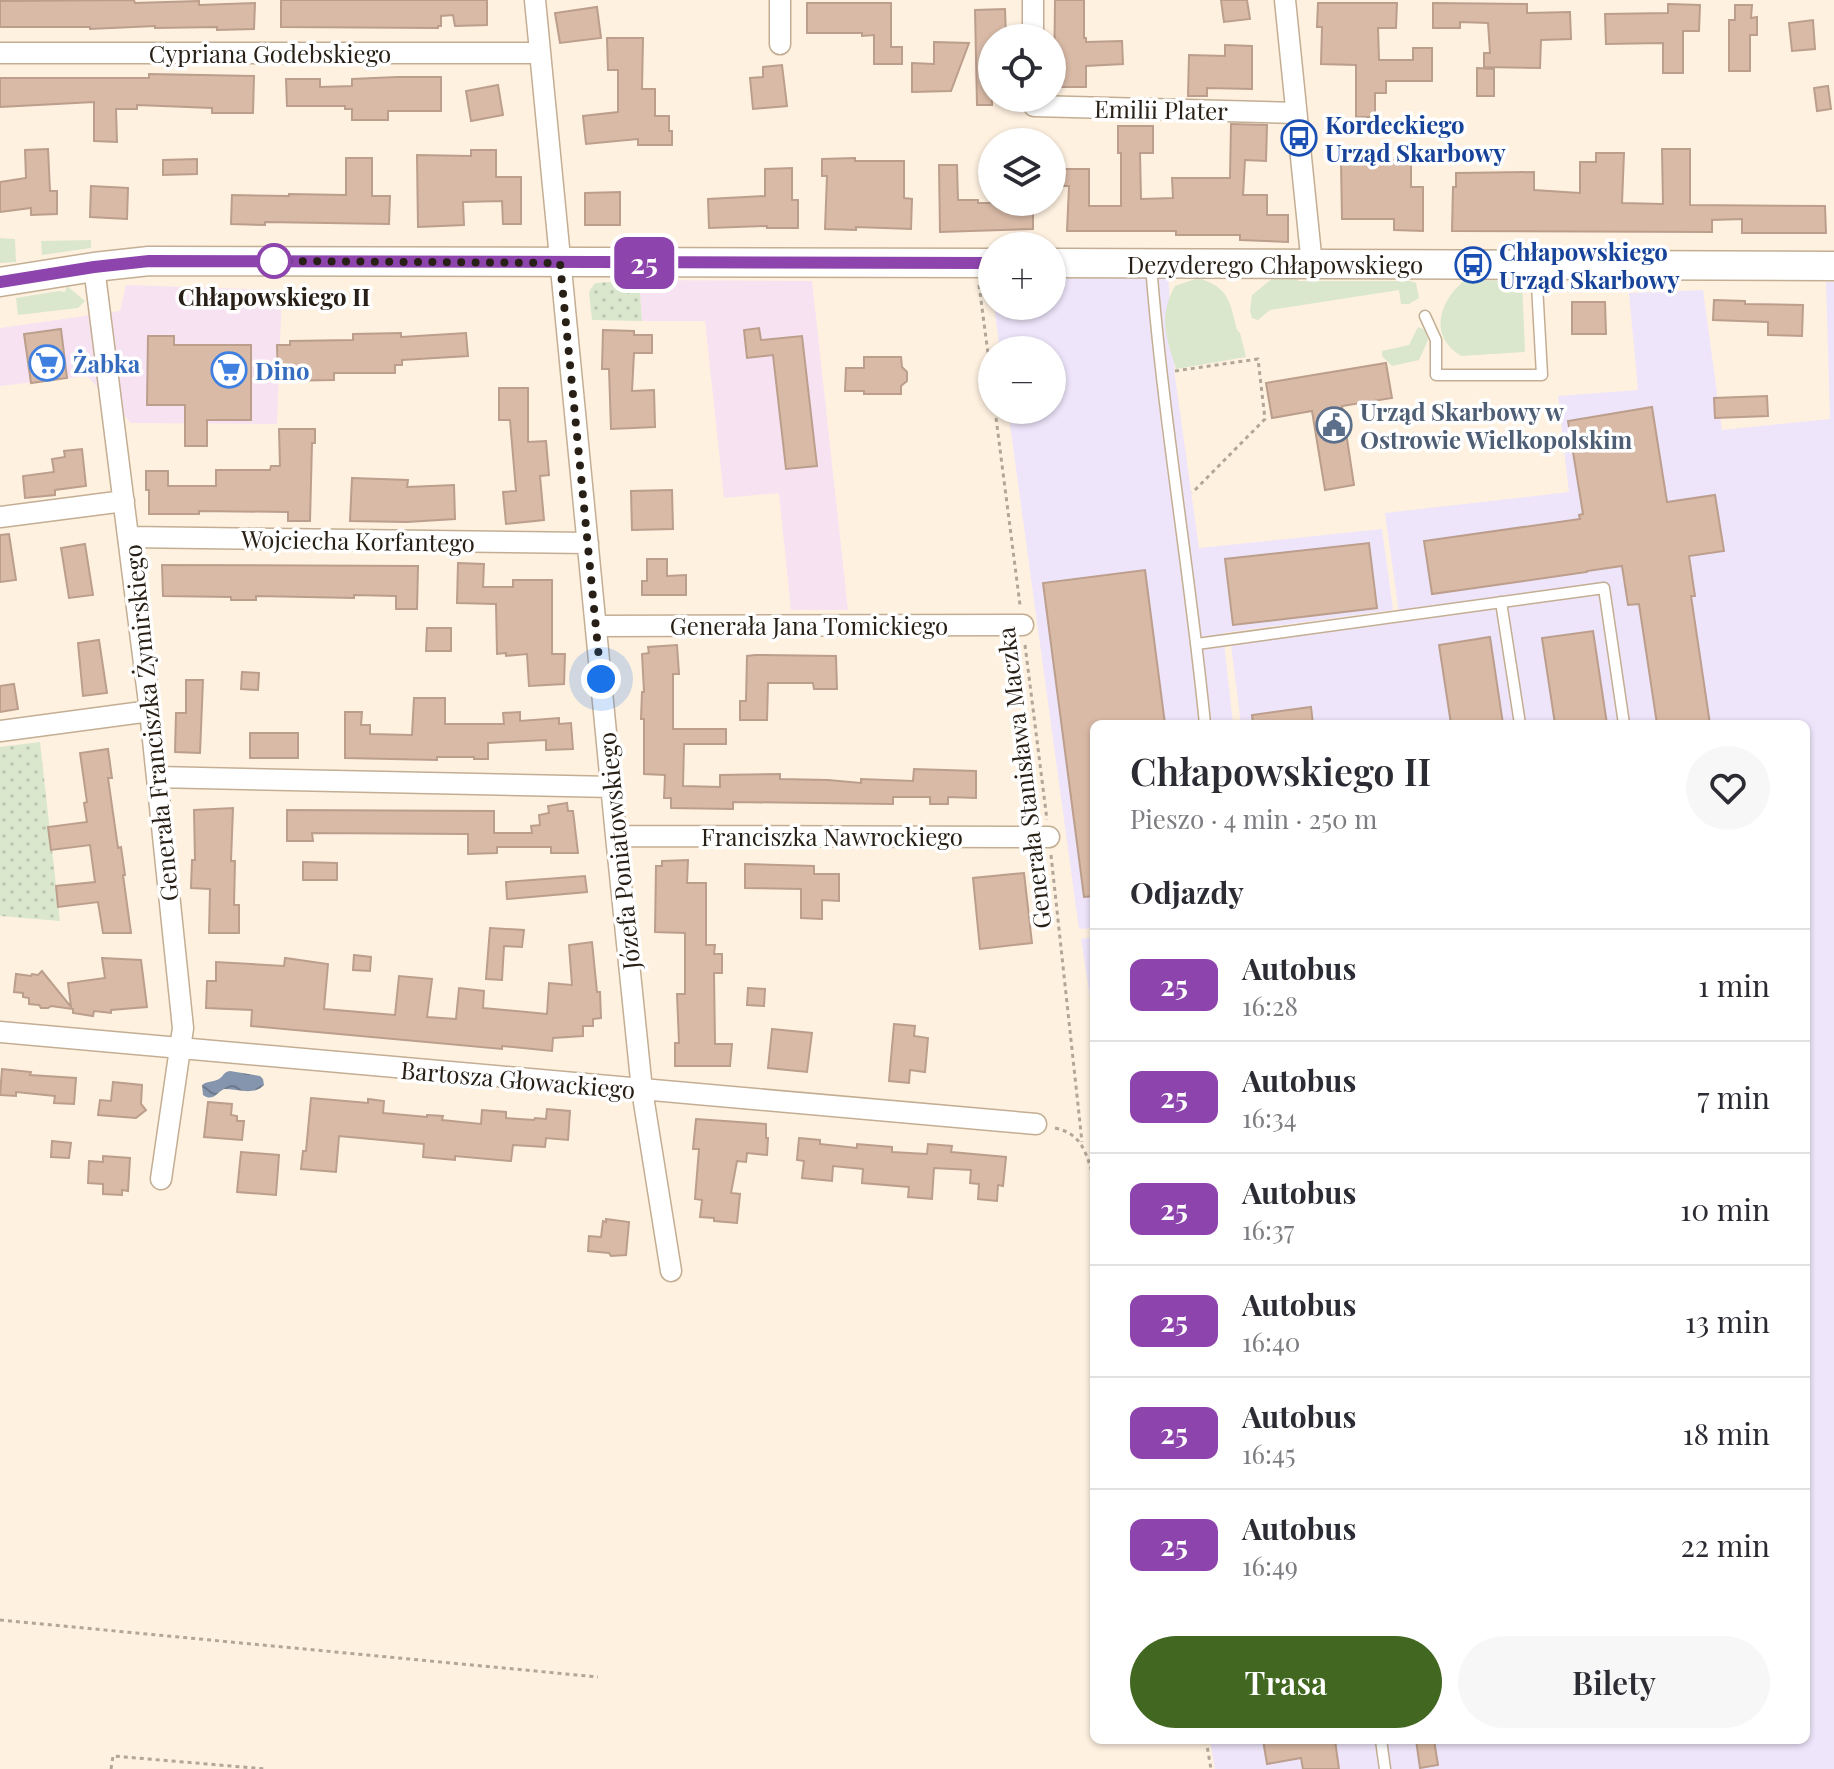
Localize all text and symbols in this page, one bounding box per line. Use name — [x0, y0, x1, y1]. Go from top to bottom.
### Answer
map controls — [978, 24, 1066, 424]
button: locate — [978, 24, 1066, 112]
street label: Cypriana Godebskiego — [149, 37, 391, 69]
street label: Emilii Plater — [1094, 92, 1228, 126]
place label: Kordeckiego Urząd Skarbowy — [1325, 108, 1506, 168]
bus stop icon: Kordeckiego Urząd Skarbowy — [1280, 119, 1318, 157]
button: layers — [978, 128, 1066, 216]
button: + — [978, 232, 1066, 320]
place label: Chłapowskiego Urząd Skarbowy — [1499, 235, 1680, 295]
line badge: 25 — [608, 237, 680, 289]
marker: Chłapowskiego II — [257, 244, 291, 278]
text: 25 — [630, 244, 658, 281]
bus stop icon: Chłapowskiego Urząd Skarbowy — [1454, 246, 1492, 284]
street label: Dezyderego Chłapowskiego — [1127, 248, 1423, 280]
place label: Chłapowskiego II — [178, 280, 370, 312]
button: − — [978, 336, 1066, 424]
supermarket icon: Żabka — [28, 344, 66, 382]
place label: Żabka — [73, 347, 141, 379]
supermarket icon: Dino — [210, 351, 248, 389]
place label: Dino — [255, 354, 309, 386]
place label: Urząd Skarbowy w Ostrowie Wielkopolskim — [1360, 395, 1633, 455]
public building icon: Urząd Skarbowy w Ostrowie Wielkopolskim — [1315, 406, 1353, 444]
street label: Wojciecha Korfantego — [240, 522, 475, 558]
street label: Generała Franciszka Żymirskiego — [115, 543, 185, 903]
street label: Generała Jana Tomickiego — [670, 609, 948, 641]
street label: Generała Stanisława Maczka — [989, 625, 1057, 931]
your location — [581, 659, 621, 699]
street label: Józefa Poniatowskiego — [590, 731, 646, 972]
text: Chłapowskiego II — [1130, 745, 1431, 796]
button: heart — [1686, 746, 1770, 830]
text: Pieszo · 4 min · 250 m — [1130, 801, 1377, 836]
street label: Franciszka Nawrockiego — [701, 820, 963, 852]
text: Odjazdy — [1130, 872, 1244, 912]
text: Autobus — [1242, 948, 1356, 988]
text: 1 min — [1698, 965, 1770, 1005]
text: 25 — [1160, 966, 1188, 1003]
text: 16:28 — [1242, 988, 1298, 1023]
street label: Bartosza Głowackiego — [399, 1053, 637, 1105]
text: Autobus — [1242, 1060, 1356, 1100]
text: 7 min — [1697, 1077, 1770, 1117]
text: 25 — [1160, 1078, 1188, 1115]
text: 16:34 — [1242, 1100, 1297, 1135]
text: Autobus — [1242, 1172, 1356, 1212]
text: 10 min — [1680, 1189, 1770, 1229]
text: 25 — [1160, 1190, 1188, 1227]
text: 16:37 — [1242, 1212, 1294, 1247]
text: Autobus — [1242, 1284, 1356, 1324]
text: 13 min — [1685, 1301, 1770, 1341]
text: 25 — [1160, 1302, 1188, 1339]
text: 16:40 — [1242, 1324, 1300, 1359]
text: Autobus — [1242, 1396, 1356, 1436]
text: 18 min — [1682, 1413, 1770, 1453]
text: 25 — [1160, 1414, 1188, 1451]
text: 16:45 — [1242, 1436, 1296, 1471]
text: Autobus — [1242, 1508, 1356, 1548]
text: 22 min — [1680, 1525, 1770, 1565]
text: 25 — [1160, 1526, 1188, 1563]
text: 16:49 — [1242, 1548, 1298, 1583]
button: Trasa — [1130, 1636, 1442, 1728]
button: Bilety — [1458, 1636, 1770, 1728]

